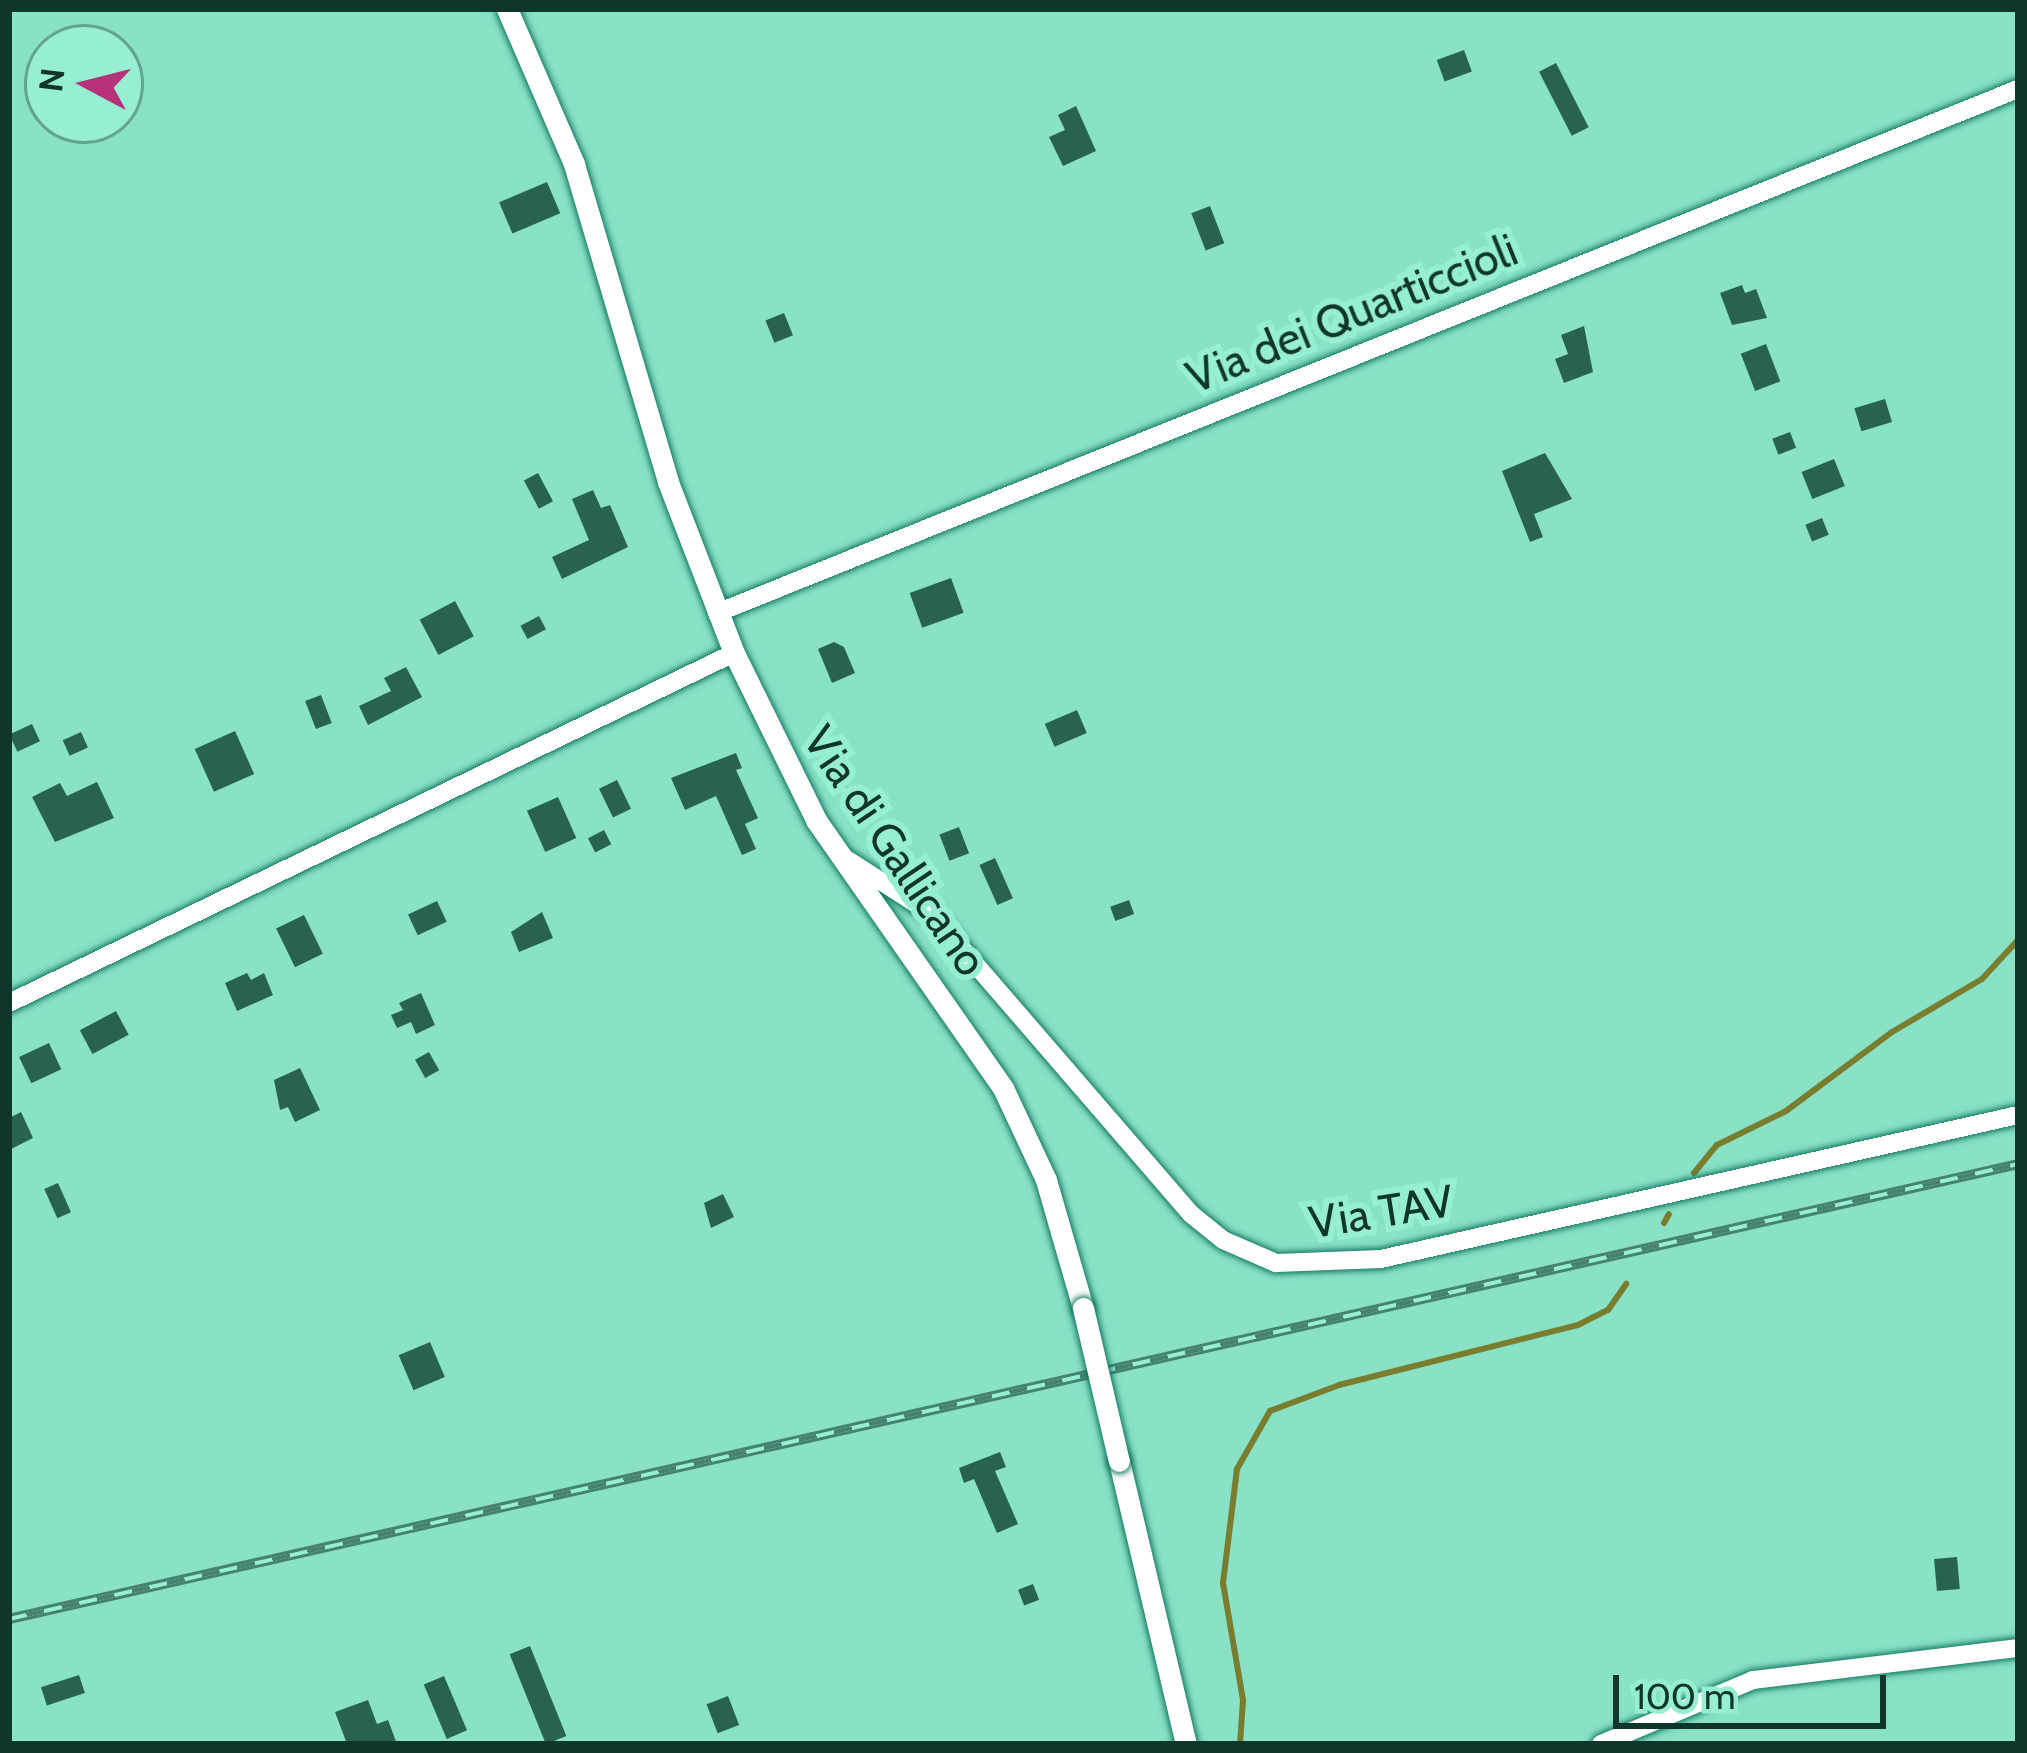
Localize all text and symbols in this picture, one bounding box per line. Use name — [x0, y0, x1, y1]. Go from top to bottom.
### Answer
north arrow — [24, 24, 144, 144]
text: N — [30, 66, 73, 94]
street label: Via dei Quarticcioli — [1179, 223, 1525, 405]
street label: Via di Gallicano — [792, 716, 998, 986]
street label: Via TAV — [1305, 1174, 1457, 1250]
scale bar — [1619, 1651, 1892, 1725]
text: 100 m — [1634, 1674, 1736, 1718]

